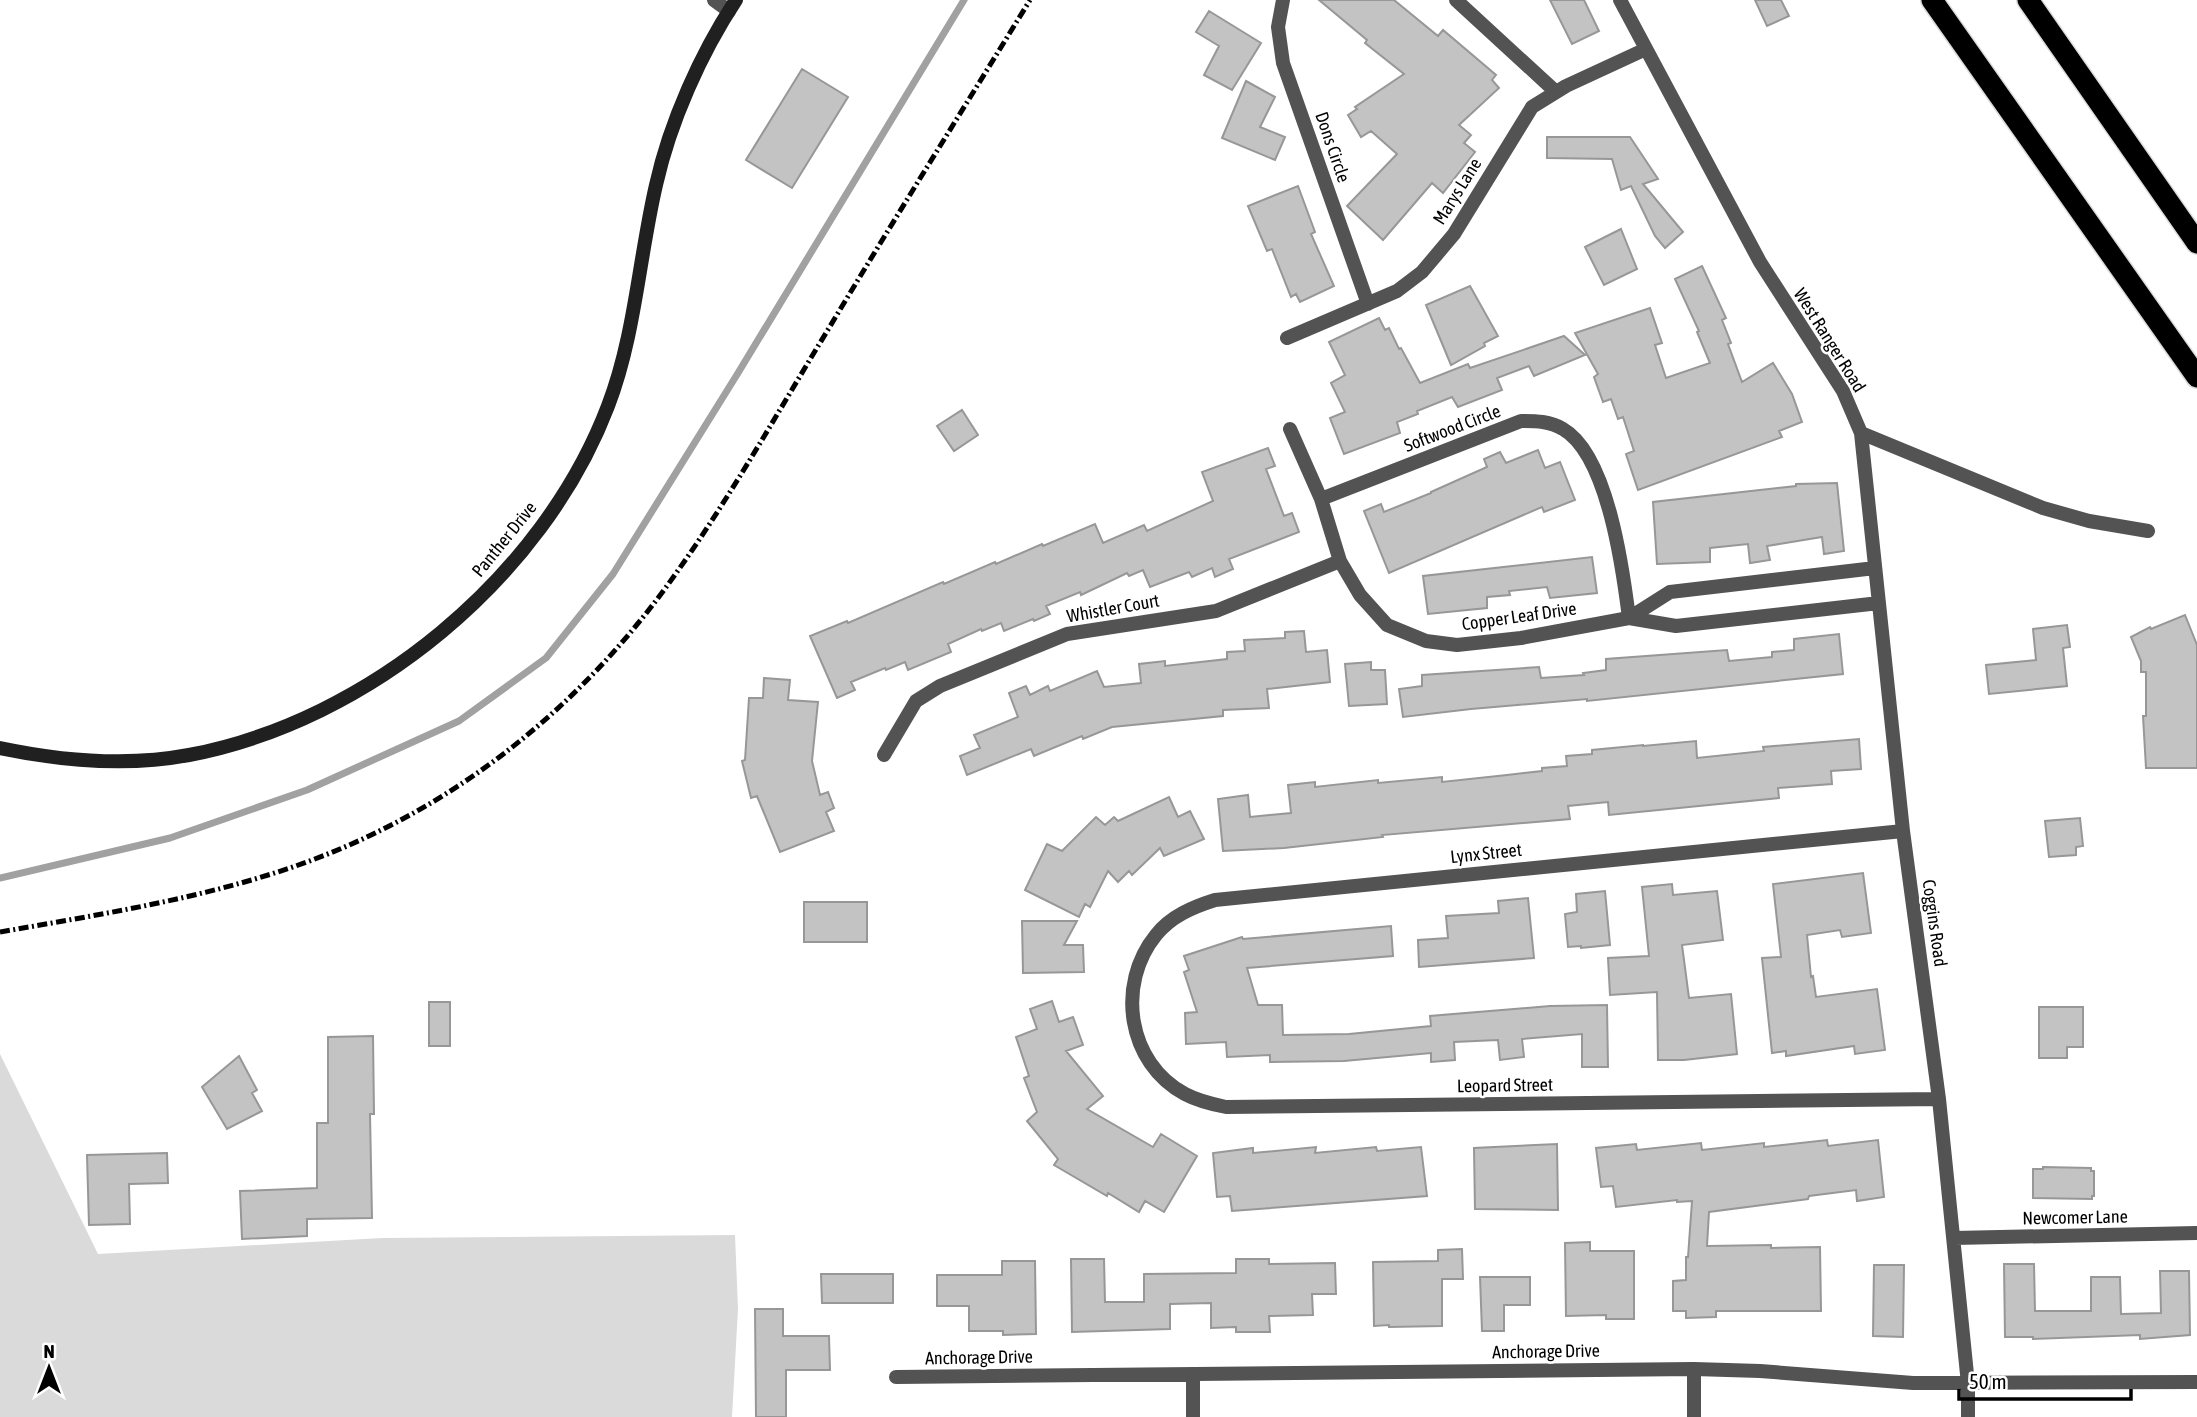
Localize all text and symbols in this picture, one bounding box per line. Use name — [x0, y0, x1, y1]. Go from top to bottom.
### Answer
street label: Dons Circle — [1311, 109, 1355, 185]
street label: Marys Lane — [1428, 154, 1486, 228]
street label: West Ranger Road — [1790, 284, 1870, 396]
street label: Softwood Circle — [1401, 400, 1503, 456]
street label: Panther Drive — [467, 497, 541, 581]
street label: Whistler Court — [1065, 590, 1161, 626]
street label: Copper Leaf Drive — [1460, 598, 1578, 634]
street label: Lynx Street — [1449, 839, 1523, 867]
street label: Coggins Road — [1918, 878, 1952, 968]
street label: Leopard Street — [1457, 1074, 1553, 1096]
street label: Newcomer Lane — [2022, 1206, 2128, 1228]
north arrow — [14, 1333, 84, 1403]
text: N — [43, 1340, 55, 1362]
street label: Anchorage Drive — [1492, 1340, 1600, 1362]
street label: Anchorage Drive — [925, 1346, 1033, 1368]
scale bar — [1959, 1358, 2130, 1402]
text: 50 m — [1969, 1369, 2007, 1393]

